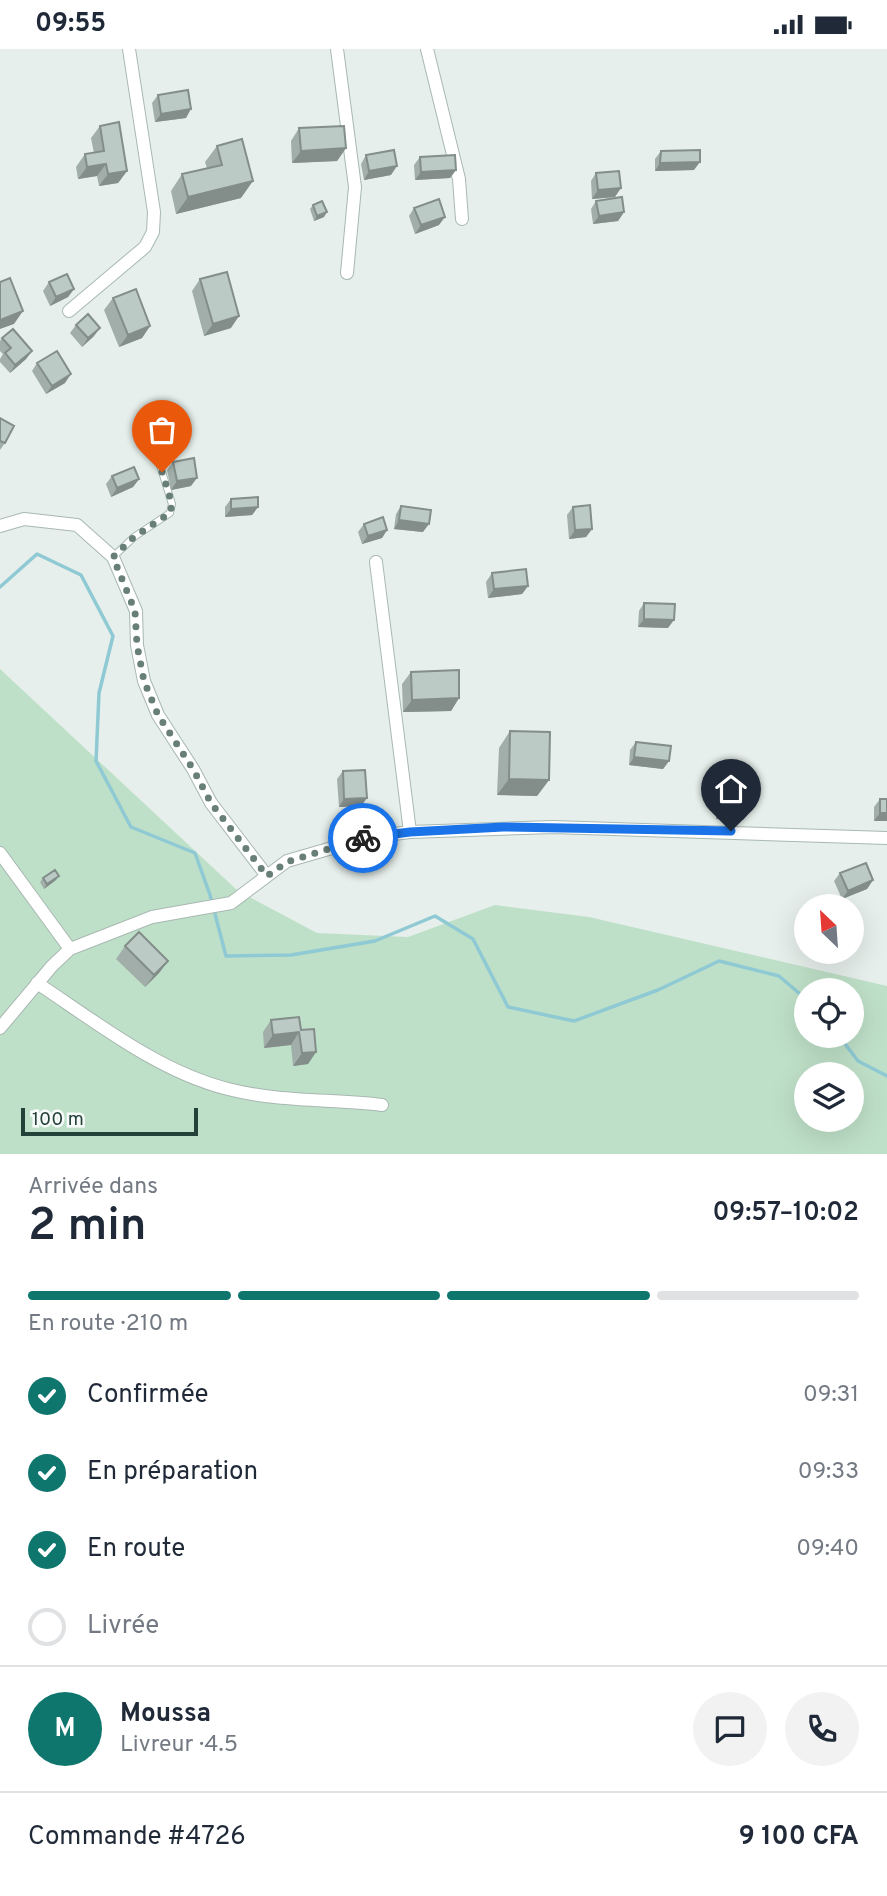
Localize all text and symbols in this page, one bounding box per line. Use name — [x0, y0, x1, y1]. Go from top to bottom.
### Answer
text: 09:55 — [35, 8, 106, 41]
pin — [132, 400, 192, 472]
icon: bag — [143, 411, 181, 449]
pin — [701, 759, 761, 831]
icon: home — [712, 770, 750, 808]
courier — [328, 803, 398, 873]
icon: bike — [344, 819, 382, 857]
north arrow — [794, 894, 864, 964]
map controls — [794, 894, 864, 1132]
button: locate — [794, 978, 864, 1048]
button: layers — [794, 1062, 864, 1132]
scale bar — [21, 1105, 198, 1137]
text: 100 m — [32, 1108, 84, 1132]
text: Arrivée dans — [28, 1173, 158, 1202]
text: 09:57–10:02 — [712, 1197, 859, 1230]
text: 2 min — [28, 1198, 147, 1257]
text: En route · 210 m — [28, 1310, 188, 1339]
icon: check — [28, 1377, 66, 1415]
text: Confirmée — [87, 1379, 209, 1412]
text: 09:31 — [803, 1381, 859, 1410]
icon: check — [28, 1454, 66, 1492]
text: En préparation — [87, 1456, 258, 1489]
text: 09:33 — [798, 1458, 859, 1487]
icon: check — [28, 1531, 66, 1569]
text: En route — [87, 1533, 185, 1566]
text: 09:40 — [796, 1535, 859, 1564]
text: Livrée — [87, 1610, 159, 1643]
button: chat — [693, 1692, 767, 1766]
button: phone — [785, 1692, 859, 1766]
text: Moussa — [120, 1698, 211, 1731]
text: M — [54, 1713, 76, 1746]
text: Livreur · 4.5 — [120, 1731, 238, 1760]
text: Commande #4726 — [28, 1821, 246, 1854]
text: 9 100 CFA — [739, 1821, 859, 1854]

